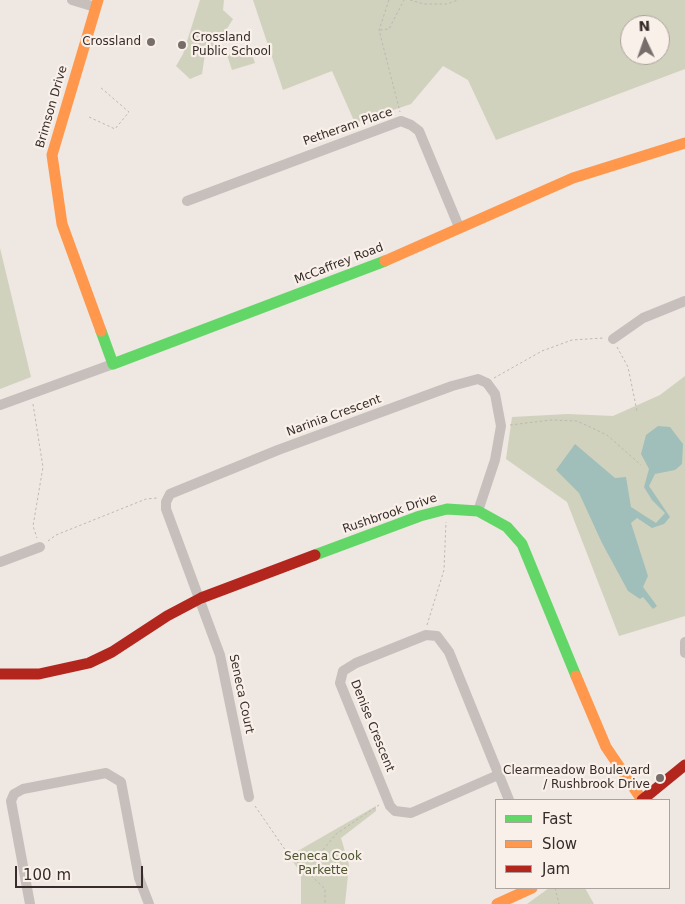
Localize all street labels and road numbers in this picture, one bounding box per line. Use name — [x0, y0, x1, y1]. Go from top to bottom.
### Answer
street label: Brimson Drive — [33, 64, 71, 150]
street label: Petheram Place — [301, 105, 395, 149]
street label: McCaffrey Road — [293, 240, 385, 288]
street label: Narinia Crescent — [285, 392, 383, 440]
street label: Rushbrook Drive — [341, 491, 439, 537]
street label: Seneca Court — [226, 653, 256, 735]
street label: Denise Crescent — [347, 678, 397, 774]

